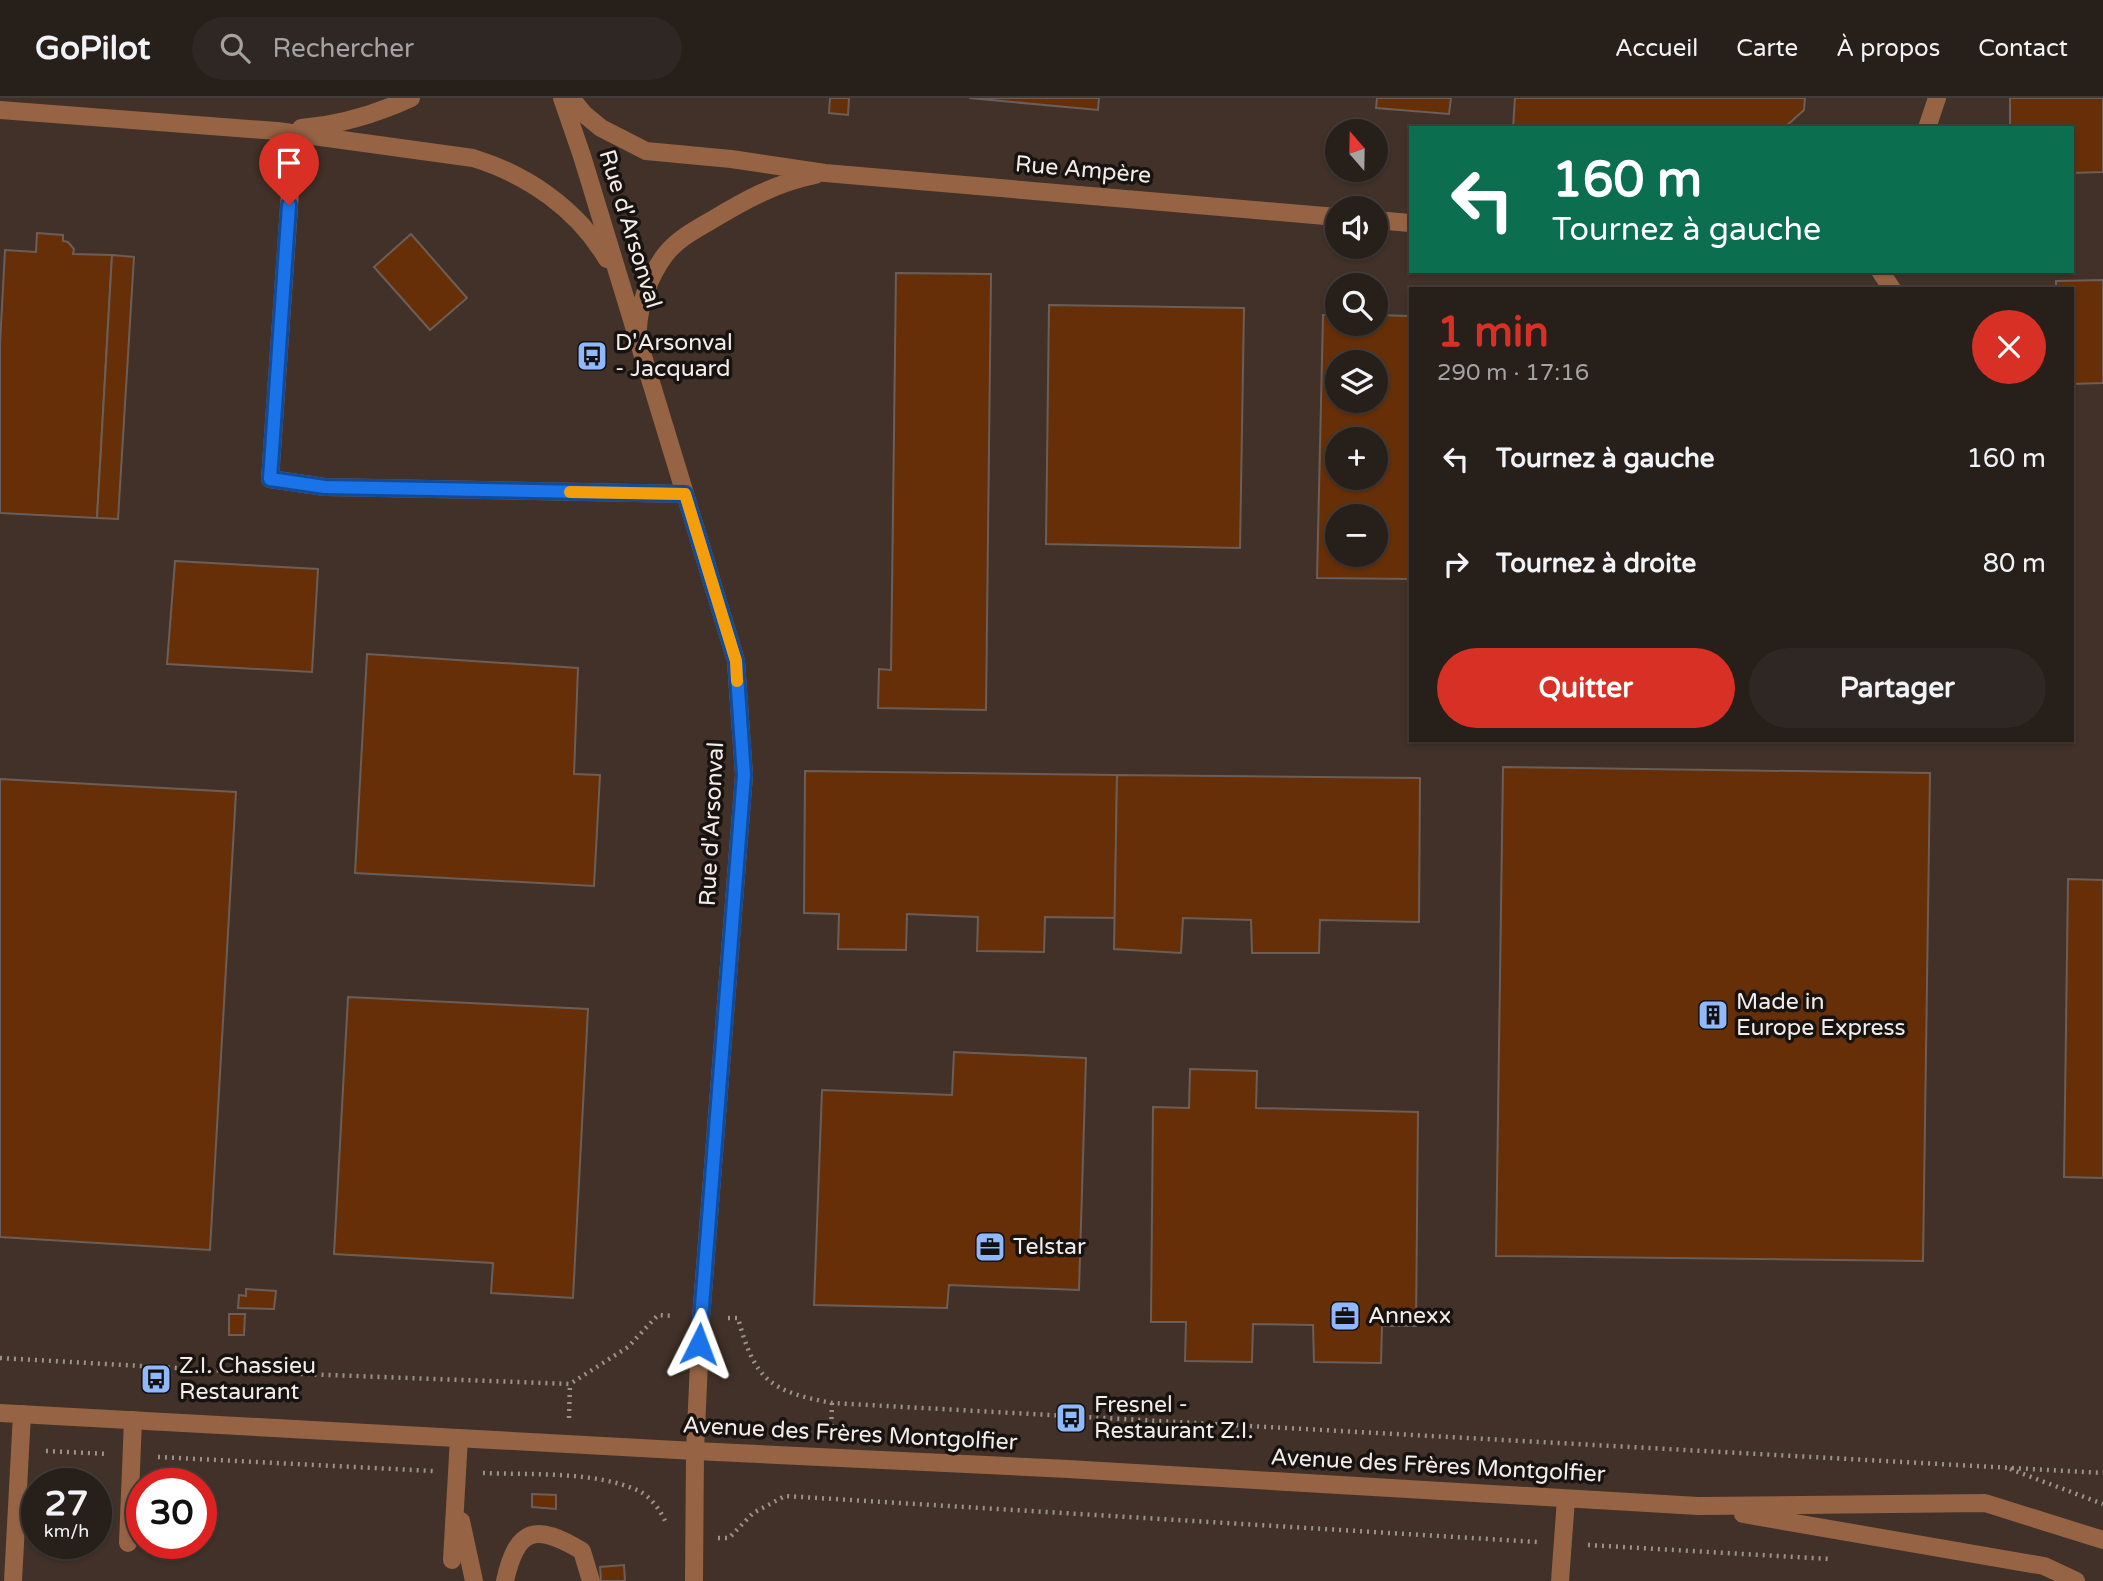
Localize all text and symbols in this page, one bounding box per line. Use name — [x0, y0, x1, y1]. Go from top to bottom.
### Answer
search box — [192, 17, 682, 80]
text: GoPilot — [35, 29, 150, 68]
icon: search — [216, 29, 254, 67]
text: Rechercher — [272, 33, 414, 64]
text: Accueil — [1615, 34, 1698, 63]
text: Carte — [1736, 34, 1798, 63]
text: À propos — [1836, 34, 1940, 63]
text: Contact — [1978, 34, 2068, 63]
north arrow — [1325, 119, 1388, 182]
map controls — [1325, 119, 1388, 567]
pin — [259, 133, 319, 205]
icon: arrive — [270, 144, 308, 182]
street label: Rue d'Arsonval — [593, 146, 667, 312]
street label: Rue Ampère — [1014, 150, 1152, 190]
text: 160 m — [1552, 151, 1702, 210]
icon: left — [1437, 154, 1528, 245]
button: sound — [1325, 196, 1388, 259]
text: Tournez à gauche — [1552, 211, 1821, 249]
button: search — [1325, 273, 1388, 336]
text: 1 min — [1437, 307, 1549, 358]
button: close — [1972, 310, 2046, 384]
place label: D'Arsonval - Jacquard — [615, 329, 733, 383]
bus stop icon: D'Arsonval - Jacquard — [575, 339, 609, 373]
button: layers — [1325, 350, 1388, 413]
text: 290 m · 17:16 — [1437, 359, 1589, 387]
button: + — [1325, 427, 1388, 490]
icon: left — [1437, 440, 1475, 478]
text: Tournez à gauche — [1496, 443, 1715, 474]
text: 160 m — [1966, 443, 2046, 474]
button: − — [1325, 504, 1388, 567]
icon: right — [1437, 545, 1475, 583]
text: Tournez à droite — [1496, 548, 1696, 579]
text: 80 m — [1983, 548, 2046, 579]
button: Quitter — [1437, 648, 1735, 728]
button: Partager — [1749, 648, 2046, 728]
street label: Rue d'Arsonval — [694, 741, 730, 907]
place label: Made in Europe Express — [1736, 988, 1906, 1042]
building icon: Made in Europe Express — [1696, 998, 1730, 1032]
office icon: Telstar — [973, 1230, 1007, 1264]
place label: Telstar — [1013, 1233, 1086, 1261]
office icon: Annexx — [1328, 1299, 1362, 1333]
place label: Annexx — [1368, 1302, 1451, 1330]
position arrow — [662, 1307, 736, 1381]
place label: Z.I. Chassieu Restaurant — [179, 1352, 316, 1406]
bus stop icon: Z.I. Chassieu Restaurant — [139, 1362, 173, 1396]
place label: Fresnel - Restaurant Z.I. — [1094, 1391, 1253, 1445]
bus stop icon: Fresnel - Restaurant Z.I. — [1054, 1401, 1088, 1435]
street label: Avenue des Frères Montgolfier — [682, 1411, 1018, 1457]
street label: Avenue des Frères Montgolfier — [1270, 1443, 1606, 1489]
speed limit sign: 30 — [126, 1468, 217, 1559]
text: 27 — [45, 1483, 88, 1525]
text: km/h — [44, 1520, 89, 1542]

